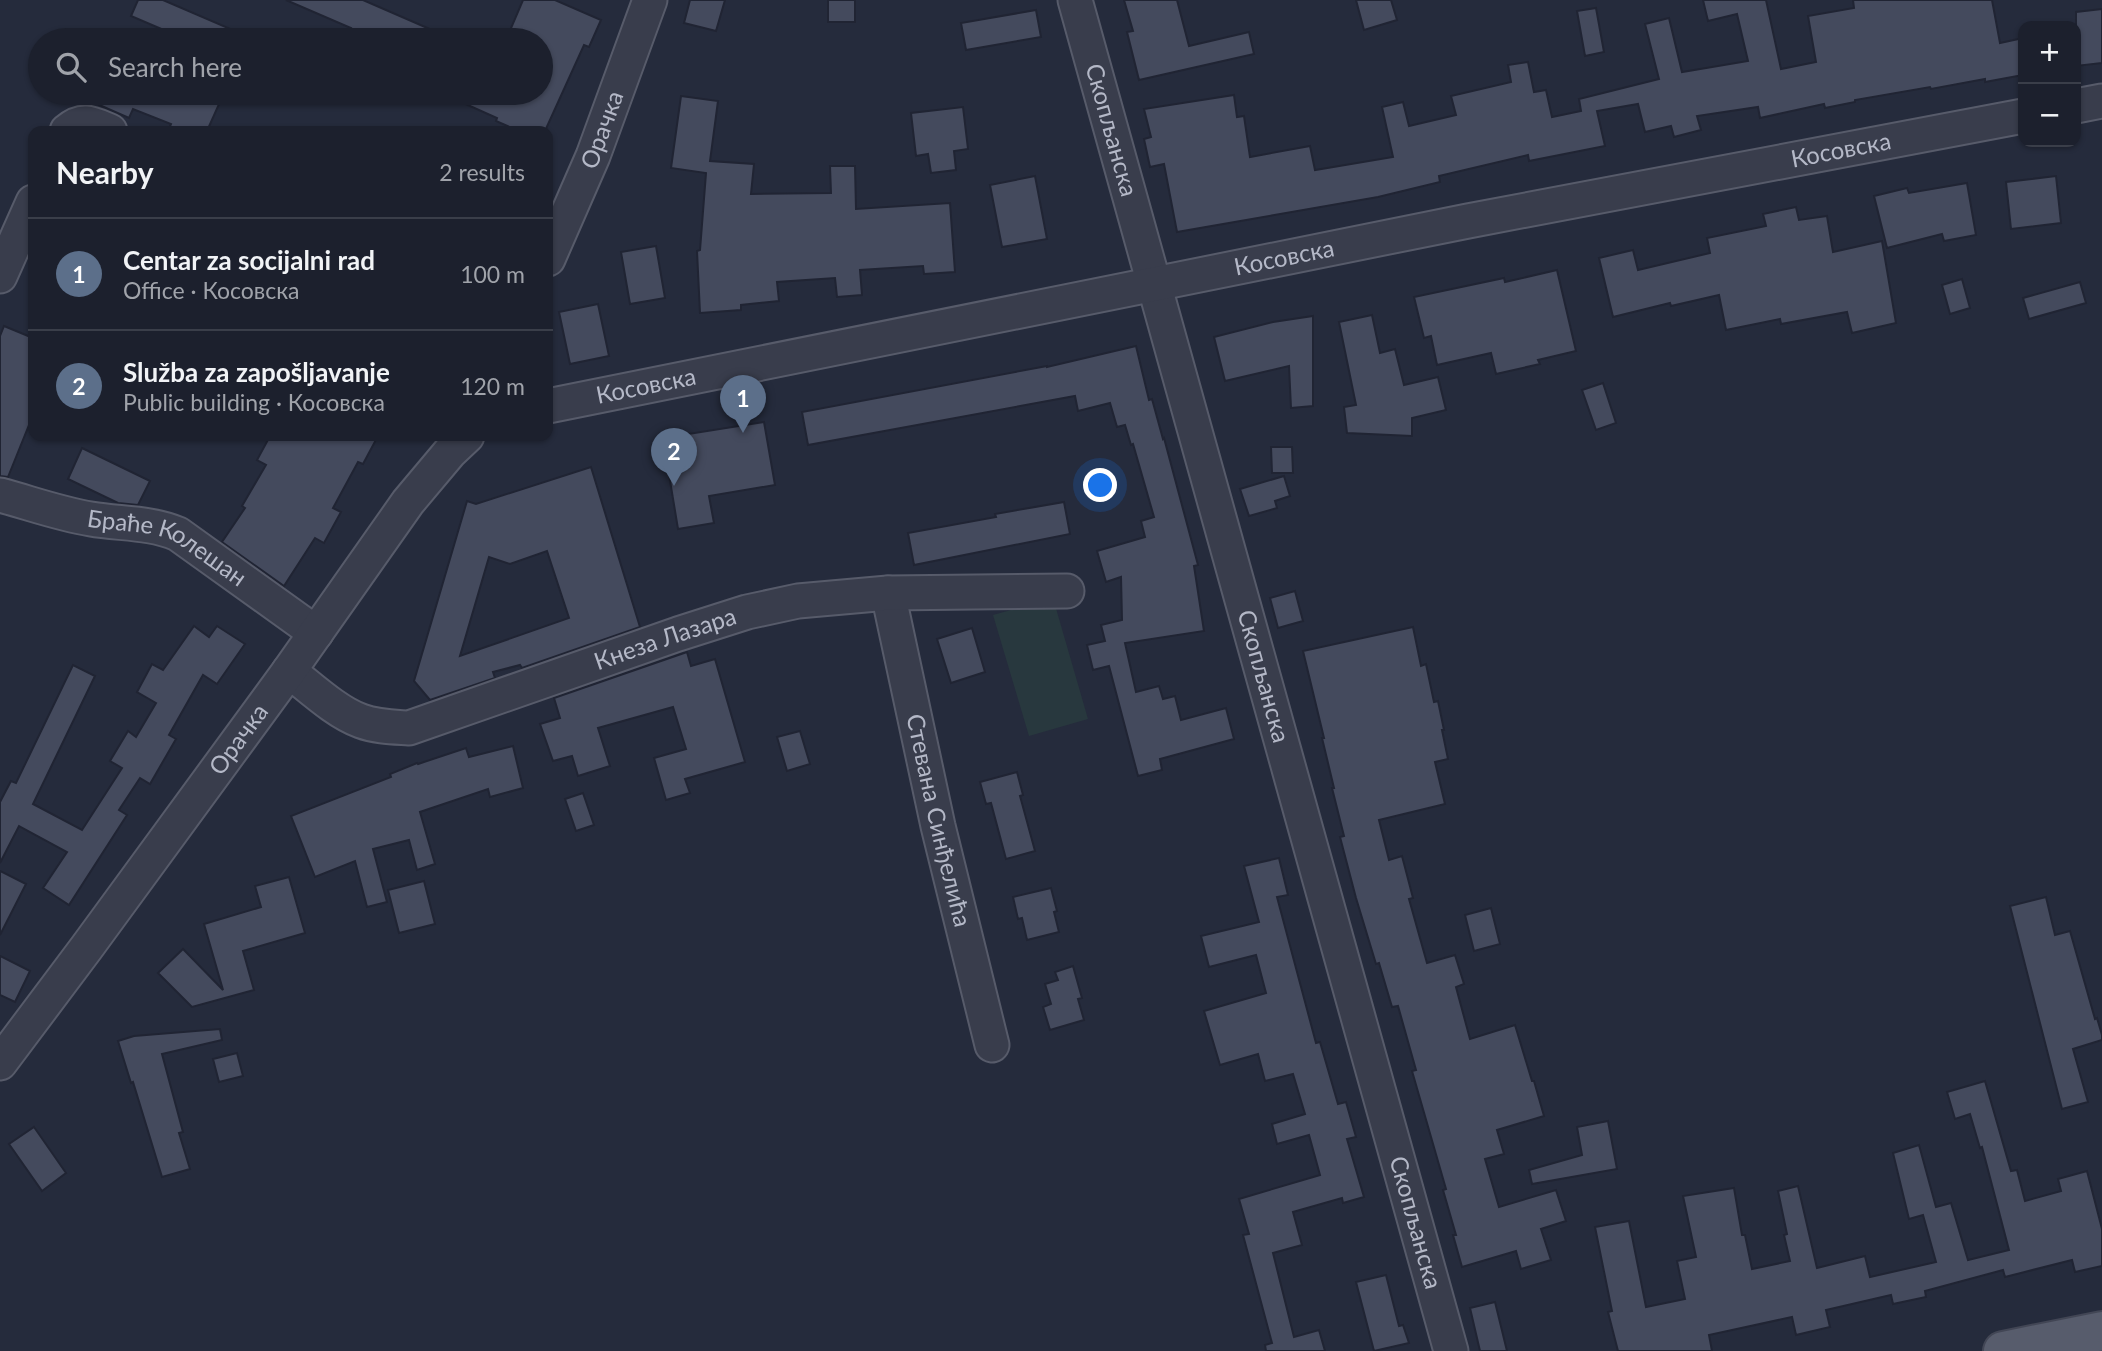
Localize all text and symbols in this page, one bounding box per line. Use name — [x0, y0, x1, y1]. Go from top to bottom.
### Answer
map controls — [2018, 21, 2081, 147]
button: + — [2018, 21, 2081, 84]
search box — [28, 28, 553, 105]
icon: search — [52, 48, 90, 86]
text: Search here — [108, 51, 242, 83]
street label: Скопљанска — [1080, 60, 1145, 199]
button: − — [2018, 84, 2081, 147]
street label: Орачка — [573, 86, 629, 173]
street label: Косовска — [1788, 125, 1893, 173]
text: Nearby — [56, 154, 154, 190]
text: 2 results — [439, 158, 525, 186]
street label: Косовска — [1231, 232, 1337, 281]
text: Centar za socijalni rad — [123, 244, 375, 276]
text: 1 — [72, 260, 86, 288]
text: 100 m — [460, 260, 525, 288]
text: Office · Косовска — [123, 276, 300, 304]
text: Služba za zapošljavanje — [123, 356, 390, 388]
street label: Косовска — [593, 361, 698, 409]
text: 2 — [72, 372, 86, 400]
text: 120 m — [460, 372, 525, 400]
pin: 1 — [720, 375, 766, 433]
text: Public building · Косовска — [123, 388, 385, 416]
pin: 2 — [651, 428, 697, 486]
your location — [1083, 468, 1117, 502]
street label: Браће Колешан — [86, 503, 253, 592]
street label: Кнеза Лазара — [590, 600, 739, 675]
street label: Скопљанска — [1232, 606, 1297, 746]
street label: Орачка — [202, 697, 273, 780]
street label: Стевана Синђелића — [901, 711, 978, 930]
street label: Скопљанска — [1384, 1153, 1449, 1292]

